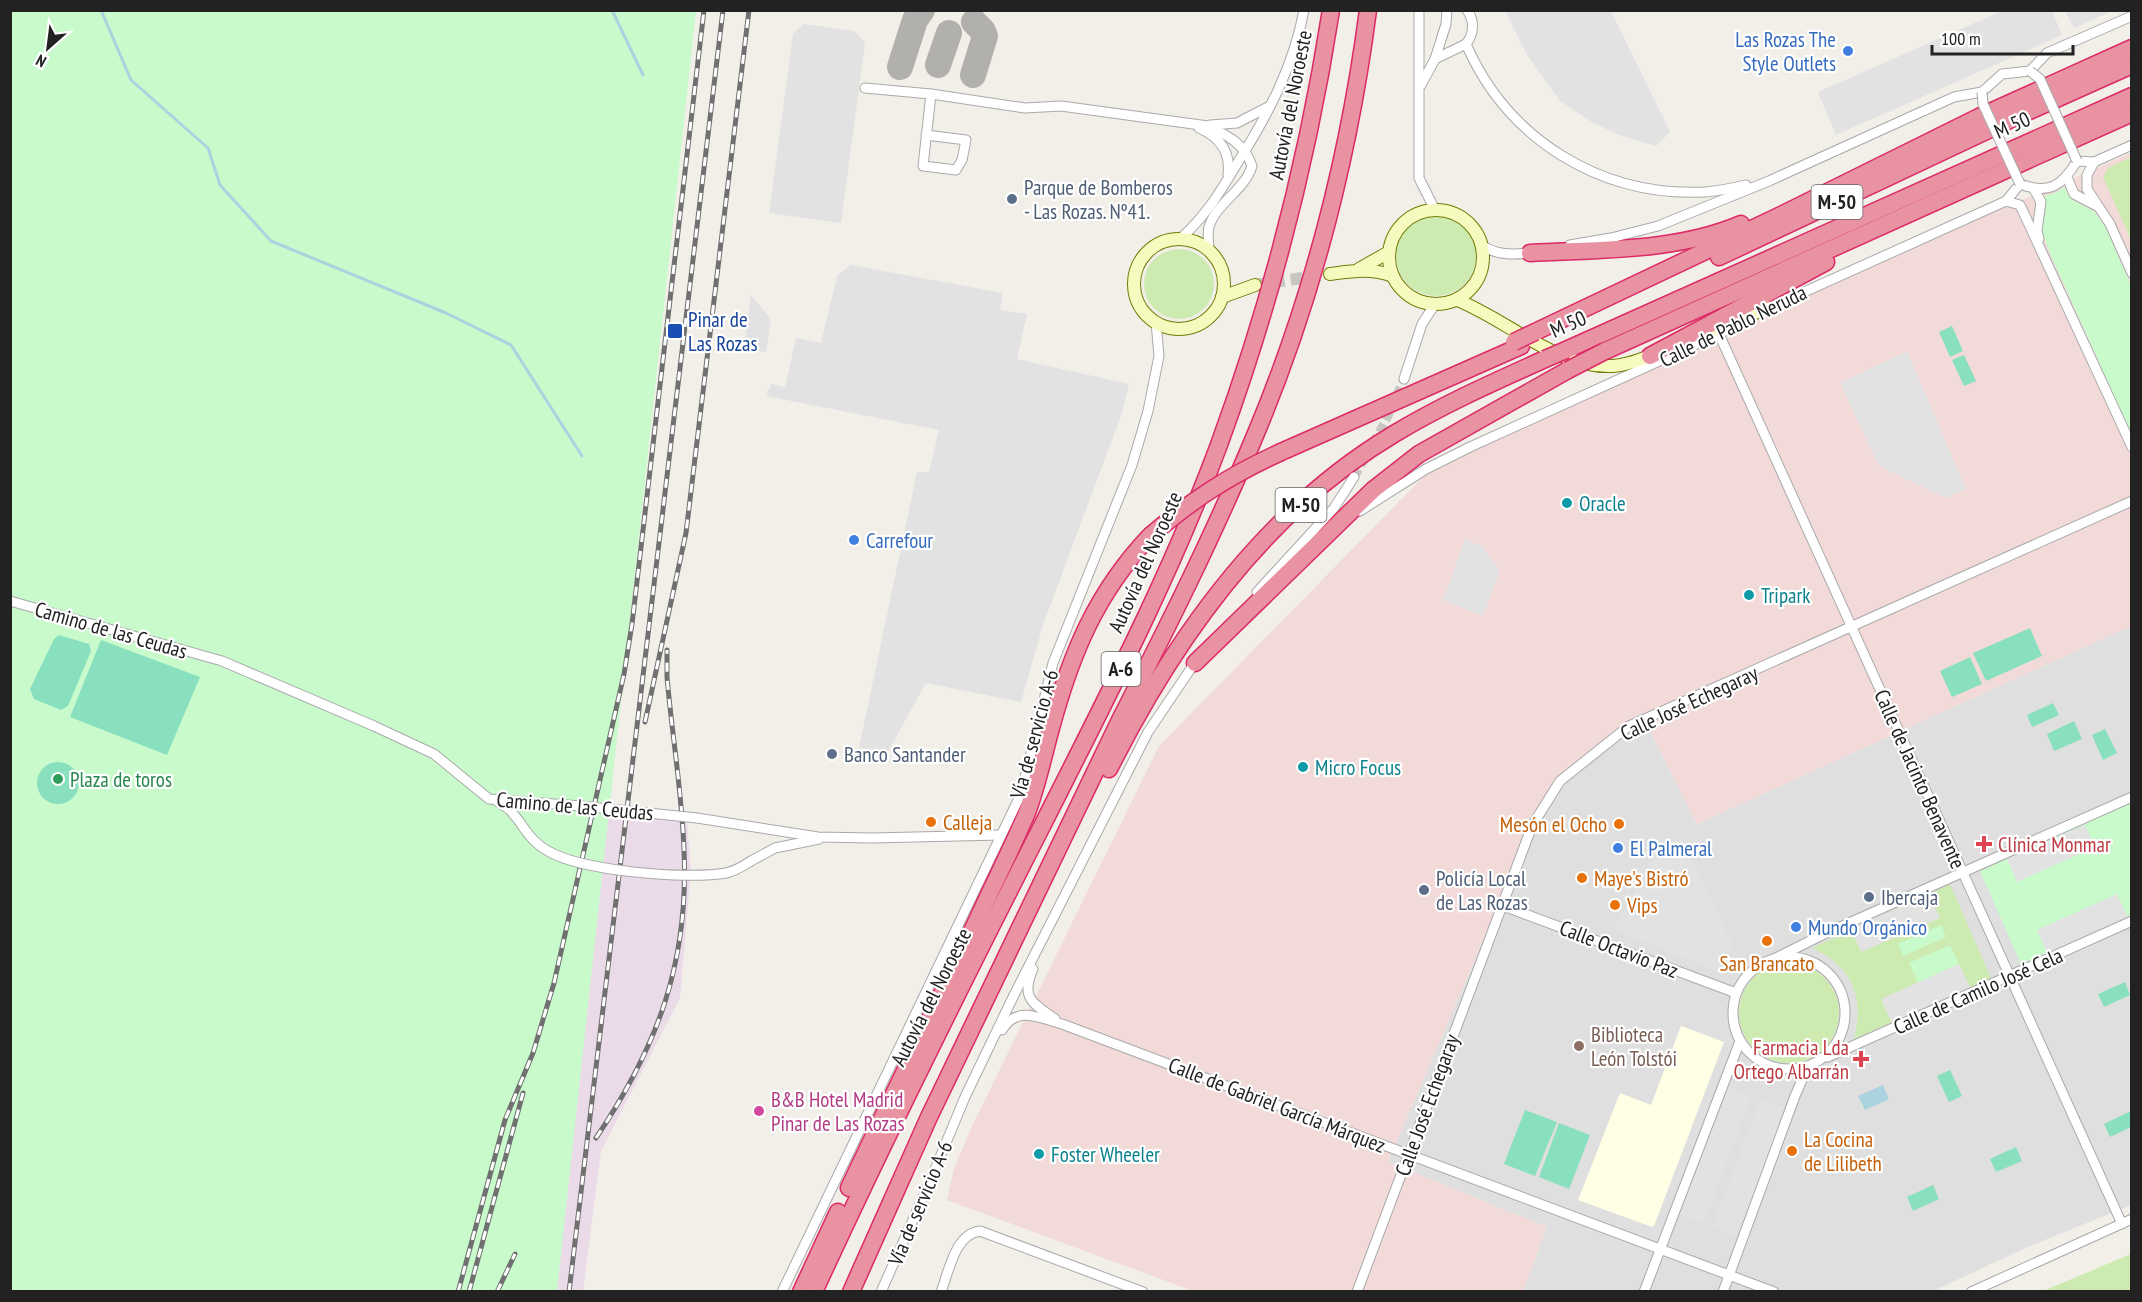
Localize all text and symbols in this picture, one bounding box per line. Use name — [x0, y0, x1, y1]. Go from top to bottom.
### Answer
north arrow — [18, 18, 78, 78]
scale bar — [1932, 18, 2073, 56]
place label: Las Rozas The Style Outlets — [1735, 26, 1836, 77]
text: 100 m — [1941, 27, 1981, 50]
street label: Autovía del Noroeste — [1262, 28, 1318, 182]
marker: Las Rozas The Style Outlets — [1841, 44, 1855, 58]
text: N — [32, 50, 49, 72]
street label: M 50 — [1990, 105, 2034, 145]
place label: Parque de Bomberos - Las Rozas. Nº41. — [1024, 174, 1173, 225]
road number: M-50 — [1812, 185, 1862, 219]
marker: Parque de Bomberos - Las Rozas. Nº41. — [1005, 192, 1019, 206]
street label: Calle de Pablo Neruda — [1655, 279, 1811, 373]
street label: M 50 — [1546, 304, 1590, 344]
place label: Pinar de Las Rozas — [688, 306, 758, 357]
marker: Pinar de Las Rozas — [666, 322, 684, 340]
street label: Autovía del Noroeste — [1102, 487, 1188, 637]
road number: M-50 — [1276, 488, 1326, 522]
place label: Oracle — [1579, 490, 1626, 517]
marker: Oracle — [1560, 496, 1574, 510]
place label: Carrefour — [866, 527, 933, 554]
marker: Carrefour — [847, 533, 861, 547]
place label: Tripark — [1761, 582, 1810, 609]
marker: Tripark — [1742, 588, 1756, 602]
street label: Camino de las Ceudas — [32, 595, 190, 665]
road number: A-6 — [1102, 652, 1140, 686]
street label: Calle José Echegaray — [1616, 659, 1762, 747]
street label: Vía de servicio A-6 — [1004, 666, 1064, 803]
street label: Calle de Jacinto Benavente — [1868, 685, 1972, 873]
place label: Banco Santander — [844, 741, 966, 768]
marker: Banco Santander — [825, 747, 839, 761]
place label: Micro Focus — [1315, 754, 1401, 781]
marker: Micro Focus — [1296, 760, 1310, 774]
place label: Plaza de toros — [70, 766, 172, 793]
marker: Plaza de toros — [51, 772, 65, 786]
street label: Camino de las Ceudas — [496, 786, 654, 826]
place label: Calleja — [943, 809, 992, 836]
place label: Mesón el Ocho — [1500, 811, 1607, 838]
marker: Calleja — [924, 815, 938, 829]
marker: Mesón el Ocho — [1612, 817, 1626, 831]
place label: Clínica Monmar — [1998, 831, 2111, 858]
place label: El Palmeral — [1630, 835, 1712, 862]
marker: Clínica Monmar — [1975, 835, 1993, 853]
marker: El Palmeral — [1611, 841, 1625, 855]
place label: Policía Local de Las Rozas — [1436, 865, 1528, 916]
place label: Maye's Bistró — [1594, 865, 1688, 892]
marker: Maye's Bistró — [1575, 871, 1589, 885]
marker: Policía Local de Las Rozas — [1417, 883, 1431, 897]
place label: Ibercaja — [1881, 884, 1938, 911]
marker: Ibercaja — [1862, 890, 1876, 904]
place label: Vips — [1626, 892, 1658, 919]
marker: Vips — [1608, 898, 1622, 912]
street label: Calle Octavio Paz — [1556, 914, 1682, 984]
place label: Mundo Orgánico — [1808, 914, 1927, 941]
marker: Mundo Orgánico — [1789, 920, 1803, 934]
street label: Autovía del Noroeste — [885, 923, 977, 1071]
marker: San Brancato — [1760, 934, 1774, 948]
street label: Calle de Camilo José Cela — [1889, 942, 2067, 1040]
place label: San Brancato — [1720, 950, 1814, 977]
place label: Biblioteca León Tolstói — [1591, 1021, 1677, 1072]
street label: Calle José Echegaray — [1389, 1030, 1465, 1180]
place label: Farmacia Lda Ortego Albarrán — [1734, 1034, 1849, 1085]
marker: Biblioteca León Tolstói — [1572, 1039, 1586, 1053]
street label: Calle de Gabriel García Márquez — [1165, 1051, 1389, 1159]
marker: Farmacia Lda Ortego Albarrán — [1854, 1052, 1868, 1066]
place label: B&B Hotel Madrid Pinar de Las Rozas — [771, 1086, 905, 1137]
marker: B&B Hotel Madrid Pinar de Las Rozas — [752, 1104, 766, 1118]
place label: La Cocina de Lilibeth — [1804, 1126, 1882, 1177]
street label: Vía de servicio A-6 — [881, 1137, 958, 1270]
place label: Foster Wheeler — [1051, 1141, 1160, 1168]
marker: La Cocina de Lilibeth — [1785, 1144, 1799, 1158]
marker: Foster Wheeler — [1032, 1147, 1046, 1161]

